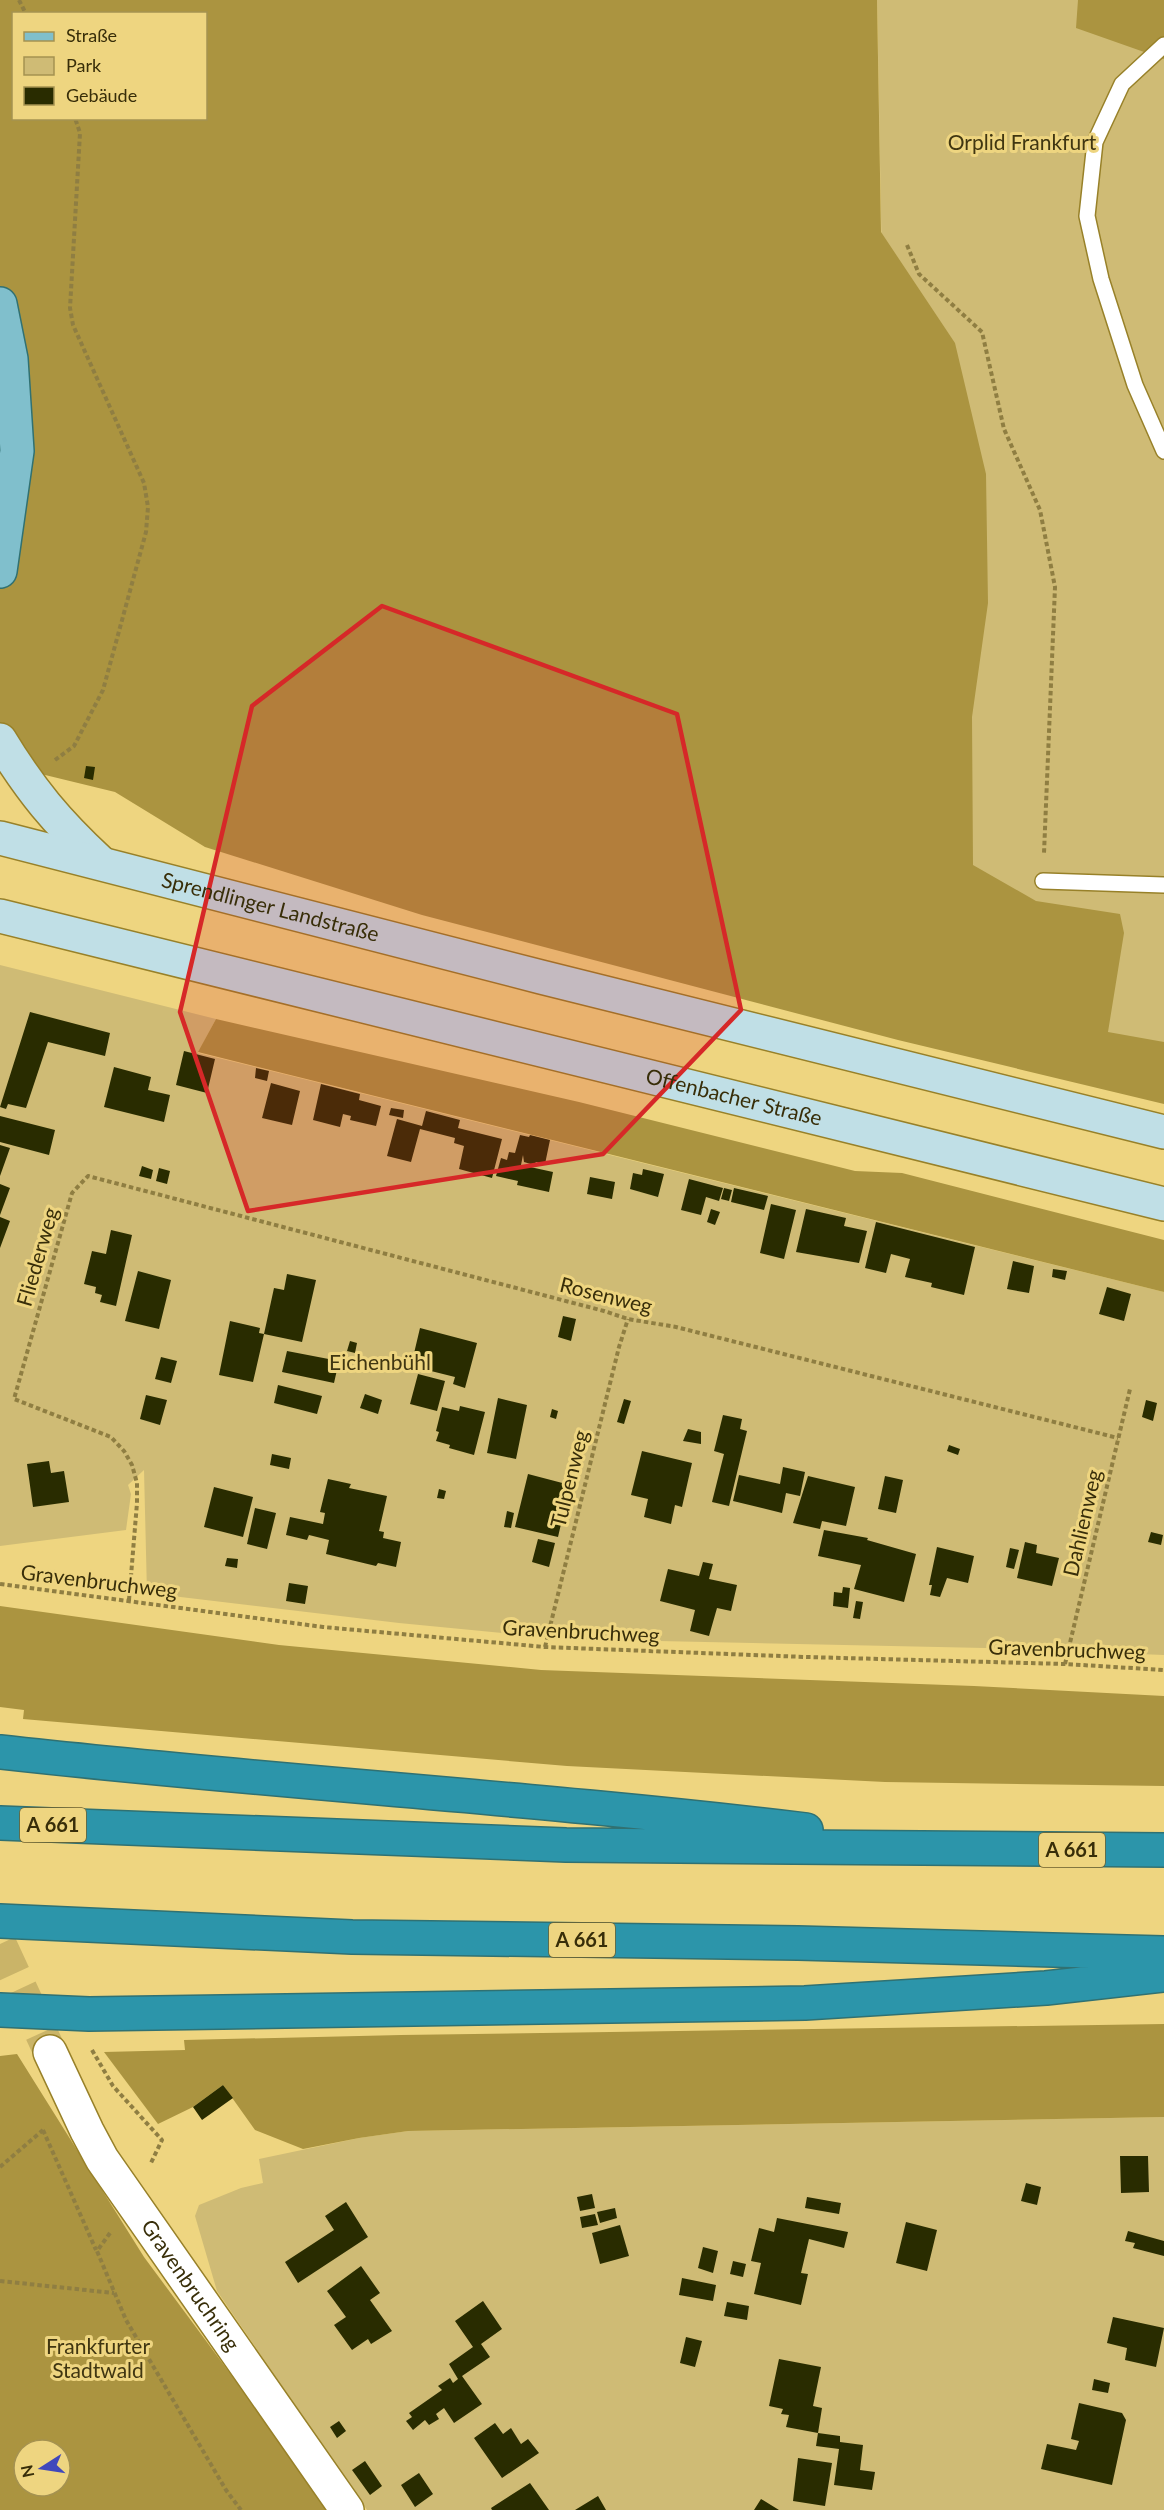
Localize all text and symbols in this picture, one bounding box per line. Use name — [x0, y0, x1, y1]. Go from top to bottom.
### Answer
legend — [12, 12, 207, 120]
text: Straße — [66, 24, 117, 46]
text: Park — [66, 54, 102, 76]
text: Gebäude — [66, 84, 137, 106]
park label: Orplid Frankfurt — [948, 129, 1097, 154]
street label: Sprendlinger Landstraße — [159, 866, 382, 946]
street label: Offenbacher Straße — [644, 1062, 825, 1130]
street label: Fliederweg — [11, 1204, 63, 1309]
street label: Rosenweg — [557, 1271, 655, 1318]
park label: Eichenbühl — [329, 1349, 431, 1374]
street label: Tulpenweg — [544, 1427, 593, 1530]
street label: Dahlienweg — [1057, 1467, 1106, 1579]
street label: Gravenbruchweg — [20, 1559, 179, 1603]
street label: Gravenbruchweg — [502, 1614, 660, 1647]
street label: Gravenbruchweg — [988, 1633, 1146, 1664]
road number: A 661 — [20, 1808, 86, 1842]
road number: A 661 — [1039, 1833, 1105, 1867]
road number: A 661 — [549, 1923, 615, 1957]
street label: Gravenbruchring — [137, 2214, 246, 2355]
park label: Frankfurter Stadtwald — [46, 2333, 150, 2382]
north arrow — [12, 2438, 72, 2498]
text: N — [16, 2463, 37, 2479]

